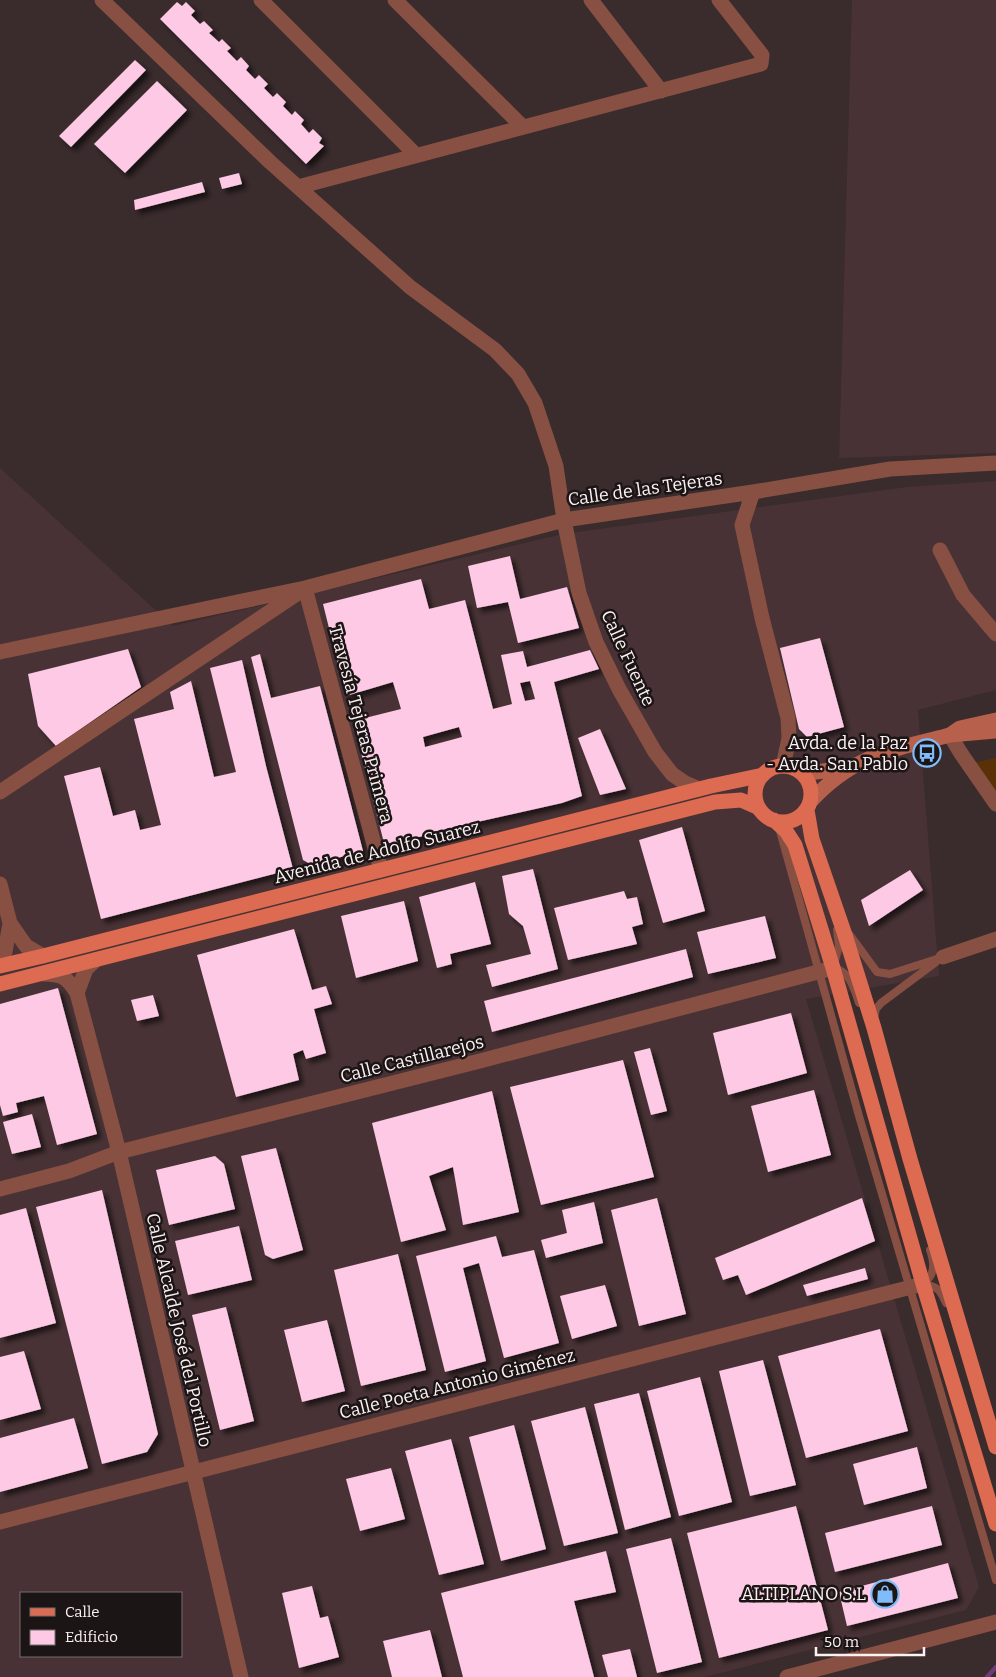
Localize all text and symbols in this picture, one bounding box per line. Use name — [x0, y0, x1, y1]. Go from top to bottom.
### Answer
street label: Calle de las Tejeras — [566, 467, 724, 511]
street label: Calle Fuente — [596, 607, 660, 709]
street label: Travesía Tejeras Primera — [324, 622, 398, 826]
place label: Avda. de la Paz - Avda. San Pablo — [766, 732, 908, 775]
bus stop icon: Avda. de la Paz - Avda. San Pablo — [912, 738, 942, 768]
street label: Avenida de Adolfo Suarez — [272, 816, 482, 888]
street label: Calle Castillarejos — [338, 1031, 486, 1087]
street label: Calle Alcalde José del Portillo — [141, 1211, 217, 1449]
street label: Calle Poeta Antonio Giménez — [337, 1344, 577, 1424]
shop icon: ALTIPLANO S.L — [870, 1579, 900, 1609]
place label: ALTIPLANO S.L — [741, 1583, 866, 1605]
legend — [20, 1592, 182, 1657]
text: Calle — [65, 1603, 99, 1621]
scale bar — [816, 1624, 924, 1656]
text: Edificio — [65, 1628, 118, 1646]
text: 50 m — [824, 1633, 860, 1651]

